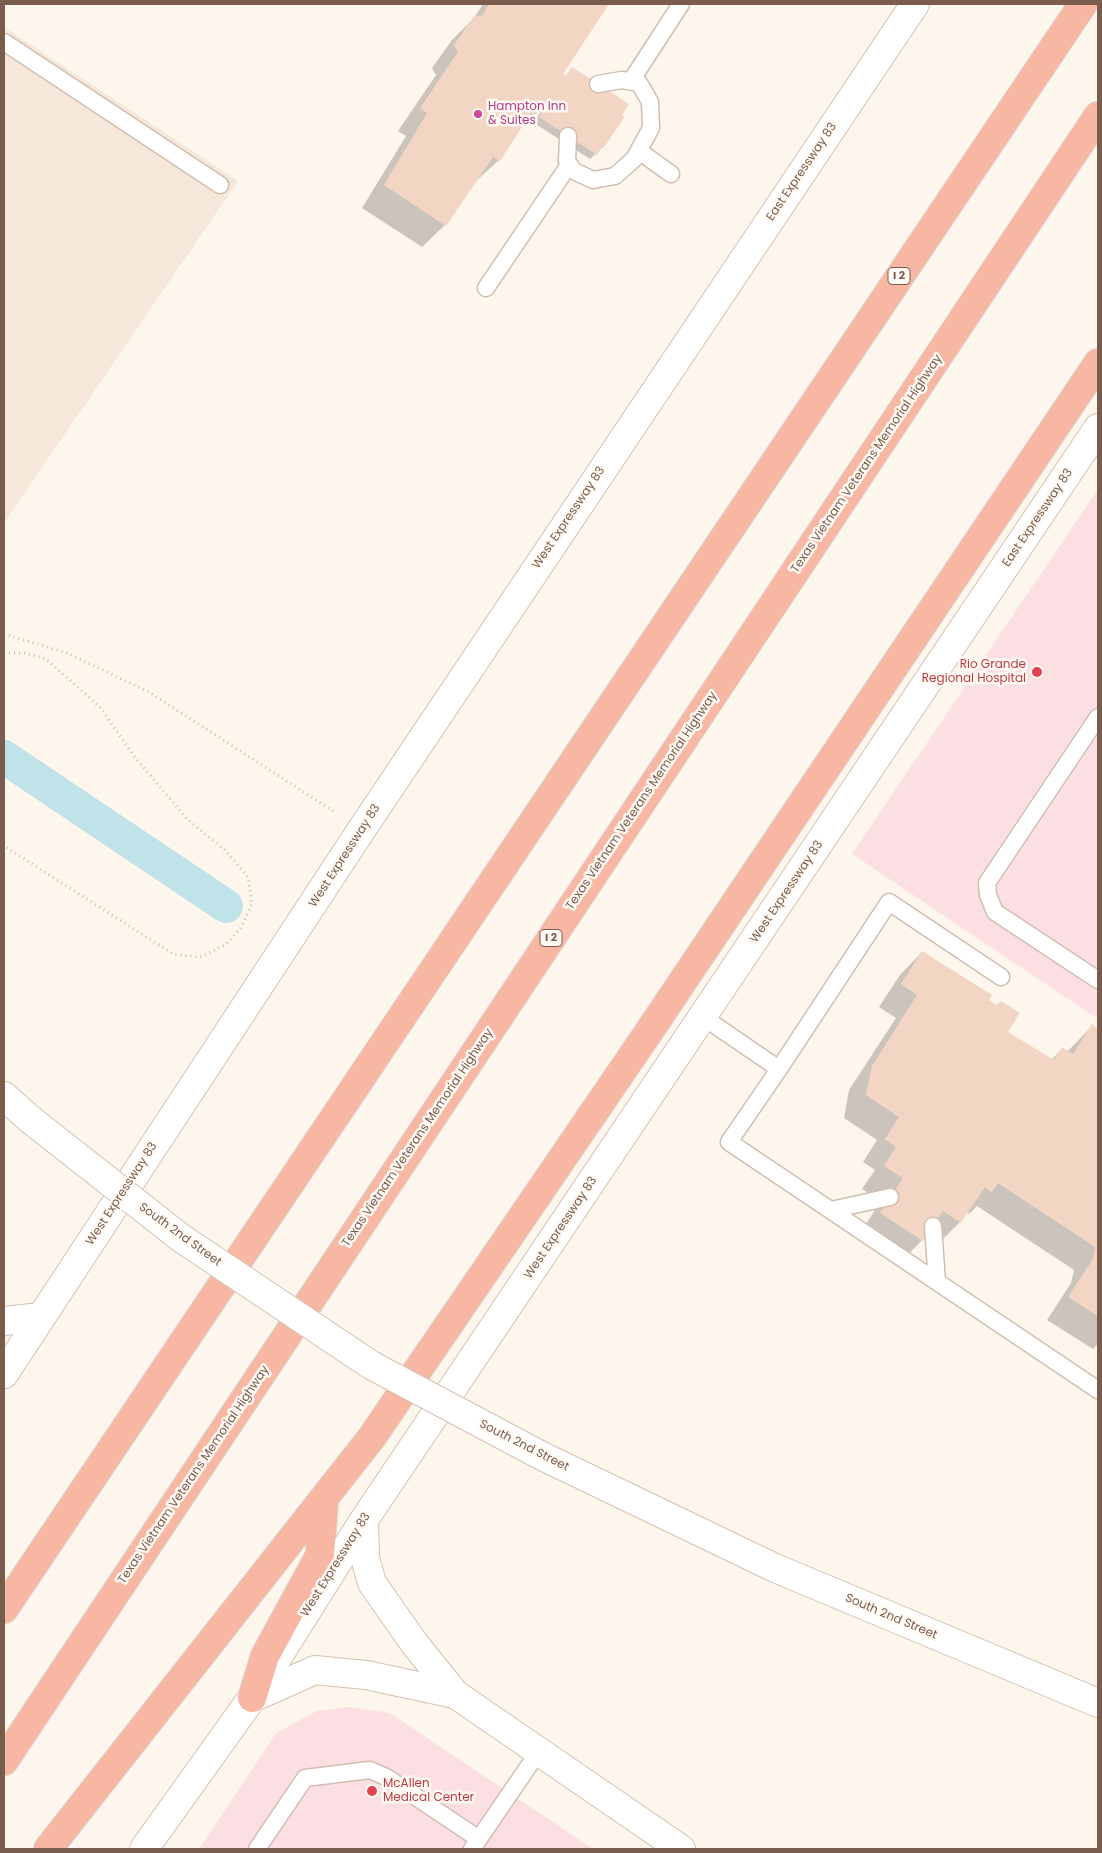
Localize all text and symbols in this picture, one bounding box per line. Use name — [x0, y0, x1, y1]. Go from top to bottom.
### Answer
place label: Hampton Inn & Suites — [488, 100, 566, 128]
marker: Hampton Inn & Suites — [472, 108, 484, 120]
street label: East Expressway 83 — [764, 120, 840, 224]
road number: I 2 — [888, 268, 910, 284]
street label: Texas Vietnam Veterans Memorial Highway — [788, 352, 946, 576]
street label: West Expressway 83 — [529, 464, 609, 572]
street label: East Expressway 83 — [1000, 466, 1076, 570]
place label: Rio Grande Regional Hospital — [922, 658, 1026, 686]
marker: Rio Grande Regional Hospital — [1030, 665, 1044, 679]
street label: Texas Vietnam Veterans Memorial Highway — [563, 689, 721, 913]
street label: West Expressway 83 — [306, 802, 384, 910]
street label: West Expressway 83 — [747, 838, 827, 946]
road number: I 2 — [540, 930, 562, 946]
street label: Texas Vietnam Veterans Memorial Highway — [339, 1026, 497, 1250]
street label: West Expressway 83 — [83, 1140, 161, 1248]
street label: West Expressway 83 — [521, 1174, 601, 1282]
street label: South 2nd Street — [136, 1200, 224, 1270]
street label: Texas Vietnam Veterans Memorial Highway — [115, 1363, 273, 1587]
street label: South 2nd Street — [477, 1417, 571, 1475]
street label: West Expressway 83 — [298, 1510, 374, 1620]
street label: South 2nd Street — [843, 1591, 939, 1643]
place label: McAllen Medical Center — [383, 1777, 474, 1805]
marker: McAllen Medical Center — [365, 1784, 379, 1798]

